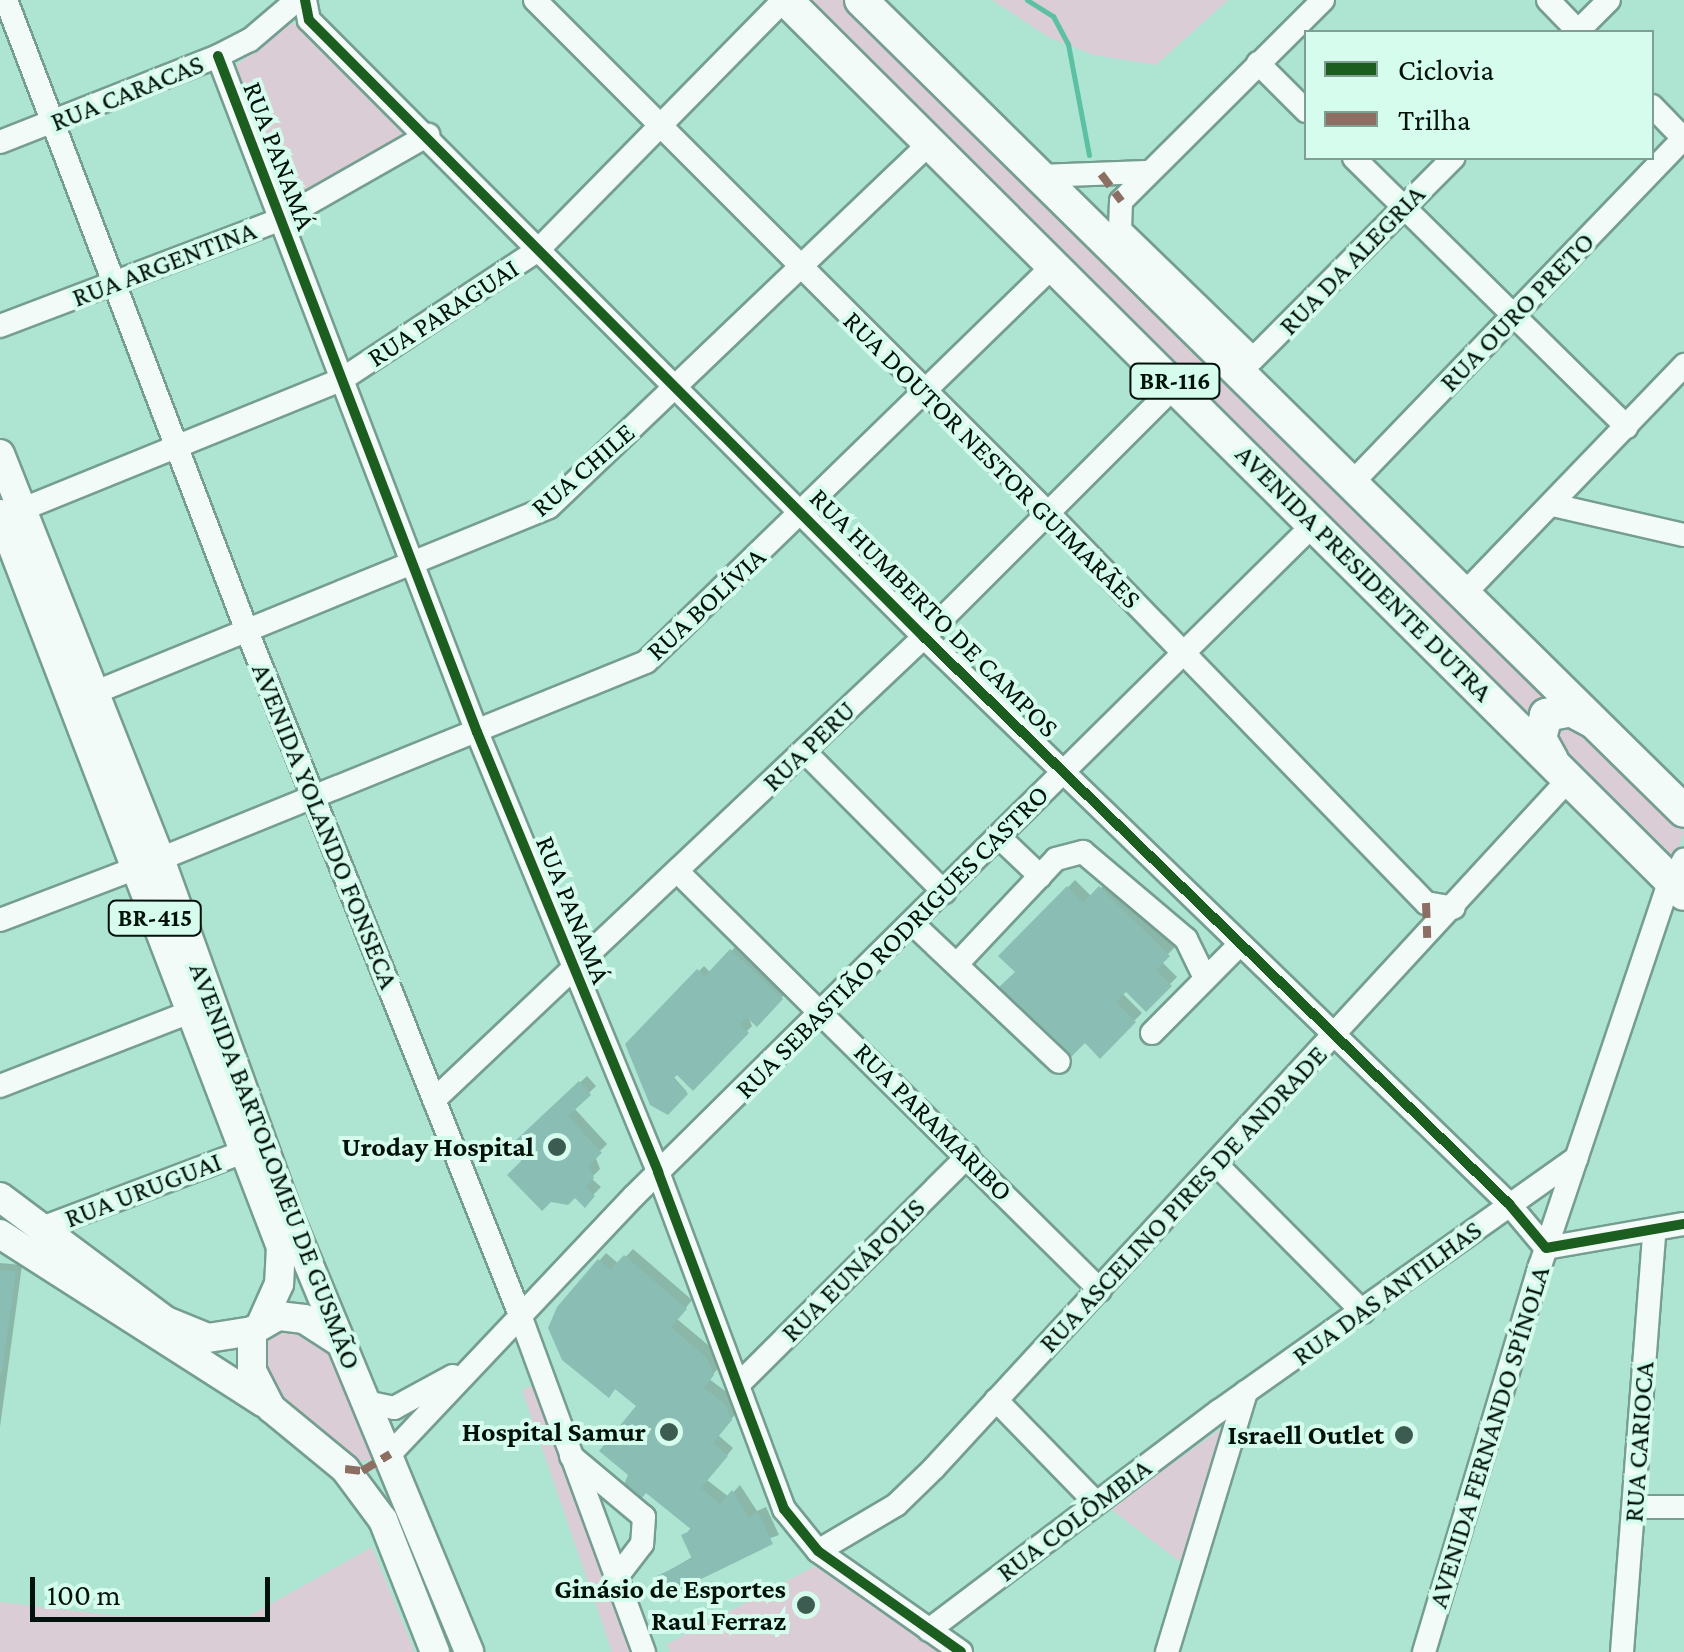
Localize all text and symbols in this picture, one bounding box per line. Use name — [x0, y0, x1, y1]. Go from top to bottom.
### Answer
legend — [1304, 30, 1654, 160]
street label: RUA CARACAS — [46, 47, 208, 139]
text: Ciclovia — [1398, 53, 1494, 86]
street label: RUA PANAMÁ — [235, 77, 323, 235]
text: Trilha — [1398, 103, 1471, 136]
street label: RUA DA ALEGRIA — [1272, 178, 1432, 342]
street label: RUA ARGENTINA — [67, 213, 261, 315]
street label: RUA OURO PRETO — [1432, 225, 1602, 399]
street label: RUA PARAGUAI — [361, 252, 525, 374]
street label: RUA DOUTOR NESTOR GUIMARÃES — [836, 304, 1148, 616]
road number: BR-116 — [1128, 361, 1222, 401]
street label: RUA CHILE — [524, 416, 642, 524]
street label: AVENIDA PRESIDENTE DUTRA — [1228, 437, 1500, 709]
street label: RUA HUMBERTO DE CAMPOS — [802, 481, 1066, 745]
street label: RUA BOLÍVIA — [639, 540, 773, 668]
street label: AVENIDA YOLANDO FONSECA — [244, 658, 406, 994]
street label: RUA PERU — [755, 693, 863, 799]
street label: RUA SEBASTIÃO RODRIGUES CASTRO — [728, 778, 1056, 1106]
street label: RUA PANAMÁ — [528, 831, 618, 989]
road number: BR-415 — [108, 898, 202, 938]
street label: AVENIDA BARTOLOMEU DE GUSMÃO — [182, 958, 368, 1374]
street label: RUA PARAMARIBO — [847, 1036, 1019, 1208]
street label: RUA ASCELINO PIRES DE ANDRADE — [1032, 1038, 1334, 1360]
place label: Uroday Hospital — [341, 1130, 534, 1164]
marker: Uroday Hospital — [544, 1134, 570, 1160]
street label: RUA URUGUAI — [60, 1145, 226, 1235]
street label: RUA EUNÁPOLIS — [774, 1191, 932, 1349]
street label: RUA DAS ANTILHAS — [1286, 1213, 1488, 1373]
street label: AVENIDA FERNANDO SPÍNOLA — [1421, 1262, 1557, 1612]
street label: RUA CARIOCA — [1617, 1360, 1661, 1524]
place label: Hospital Samur — [462, 1415, 646, 1449]
place label: Israell Outlet — [1228, 1418, 1384, 1452]
marker: Hospital Samur — [656, 1419, 682, 1445]
marker: Israell Outlet — [1393, 1424, 1415, 1446]
street label: RUA COLÔMBIA — [990, 1451, 1158, 1589]
scale bar — [35, 1557, 275, 1619]
place label: Ginásio de Esportes Raul Ferraz — [554, 1572, 786, 1638]
text: 100 m — [47, 1578, 121, 1611]
marker: Ginásio de Esportes Raul Ferraz — [795, 1594, 817, 1616]

